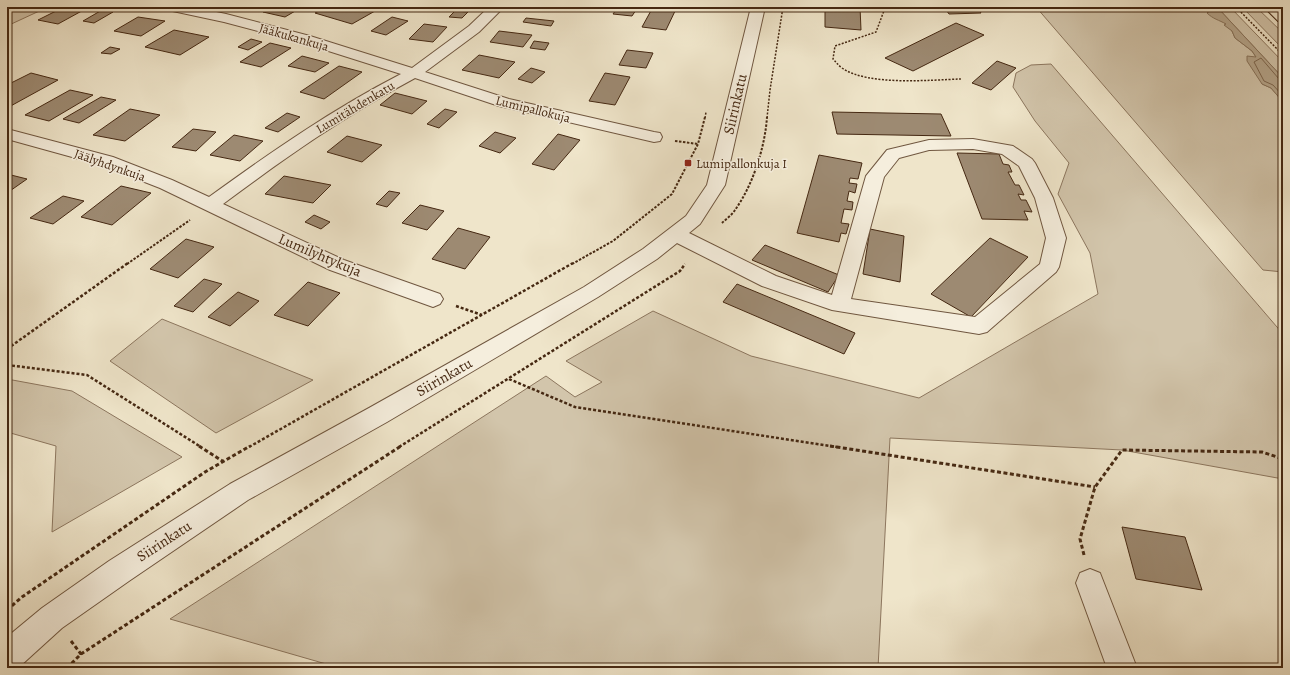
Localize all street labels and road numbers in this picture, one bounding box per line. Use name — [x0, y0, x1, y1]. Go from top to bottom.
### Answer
street label: Jääkukankuja — [257, 19, 331, 55]
street label: Siirinkatu — [718, 71, 752, 136]
street label: Lumitähdenkatu — [313, 77, 397, 137]
street label: Lumipallokuja — [494, 91, 572, 127]
street label: Jäälyhdynkuja — [72, 145, 148, 185]
street label: Lumilyhtykuja — [275, 228, 365, 282]
street label: Siirinkatu — [412, 352, 476, 401]
street label: Siirinkatu — [133, 515, 196, 566]

